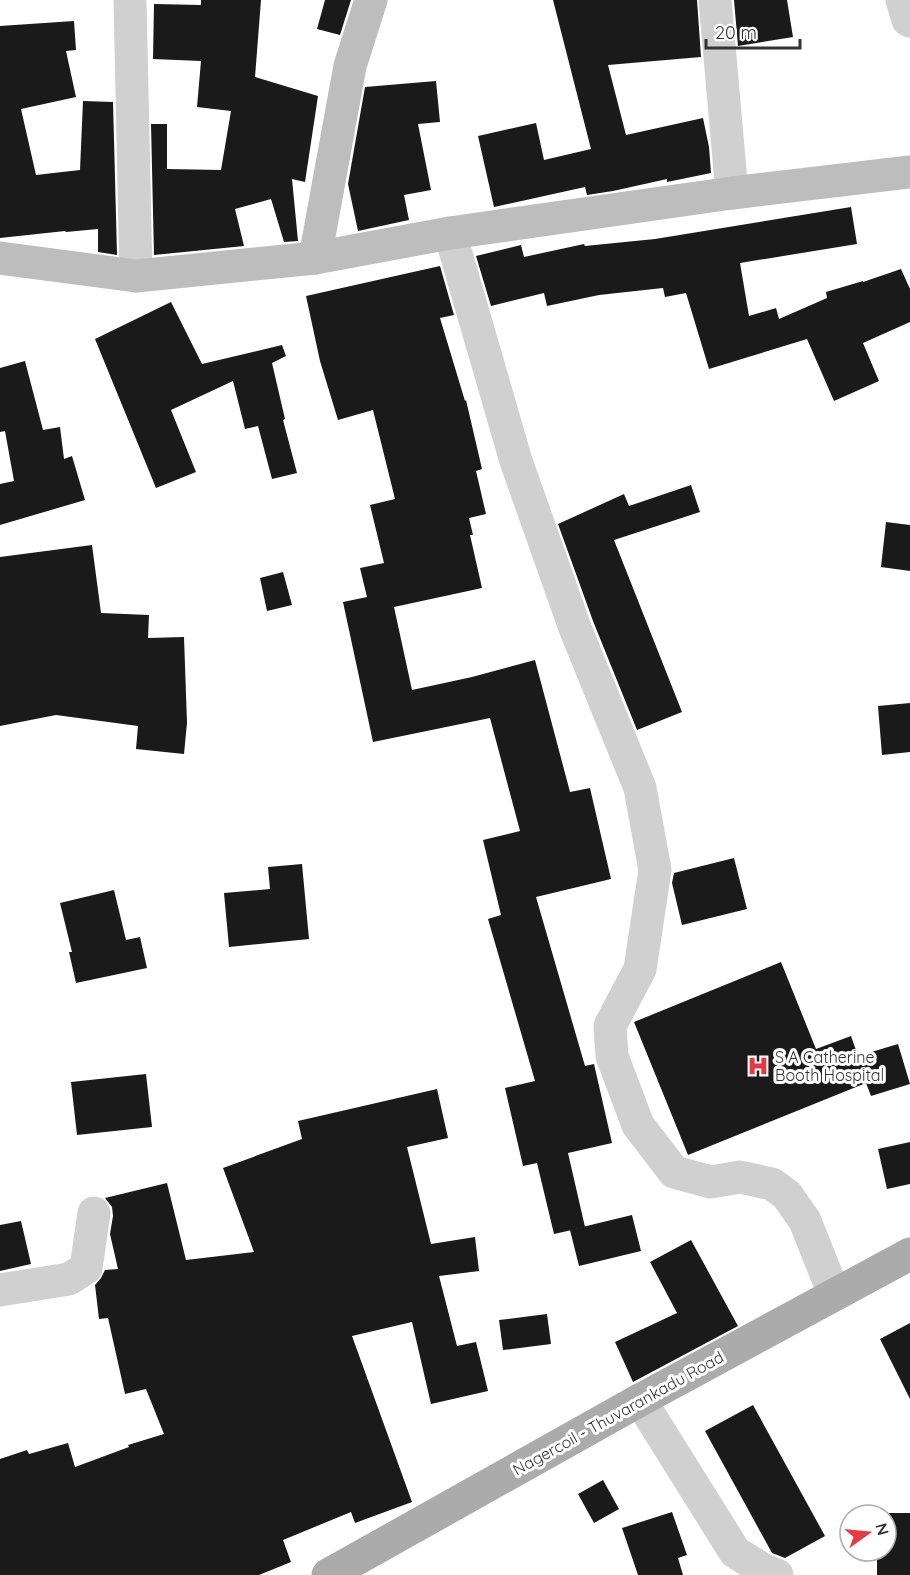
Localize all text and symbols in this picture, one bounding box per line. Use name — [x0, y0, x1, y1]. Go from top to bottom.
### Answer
scale bar — [706, 12, 800, 50]
text: 20 m — [715, 21, 757, 44]
place label: S A Catherine Booth Hospital — [775, 1047, 884, 1085]
hospital icon: S A Catherine Booth Hospital — [746, 1054, 770, 1078]
street label: Nagercoil - Thuvarankadu Road — [509, 1347, 727, 1479]
north arrow — [838, 1503, 898, 1563]
text: N — [871, 1521, 894, 1537]

